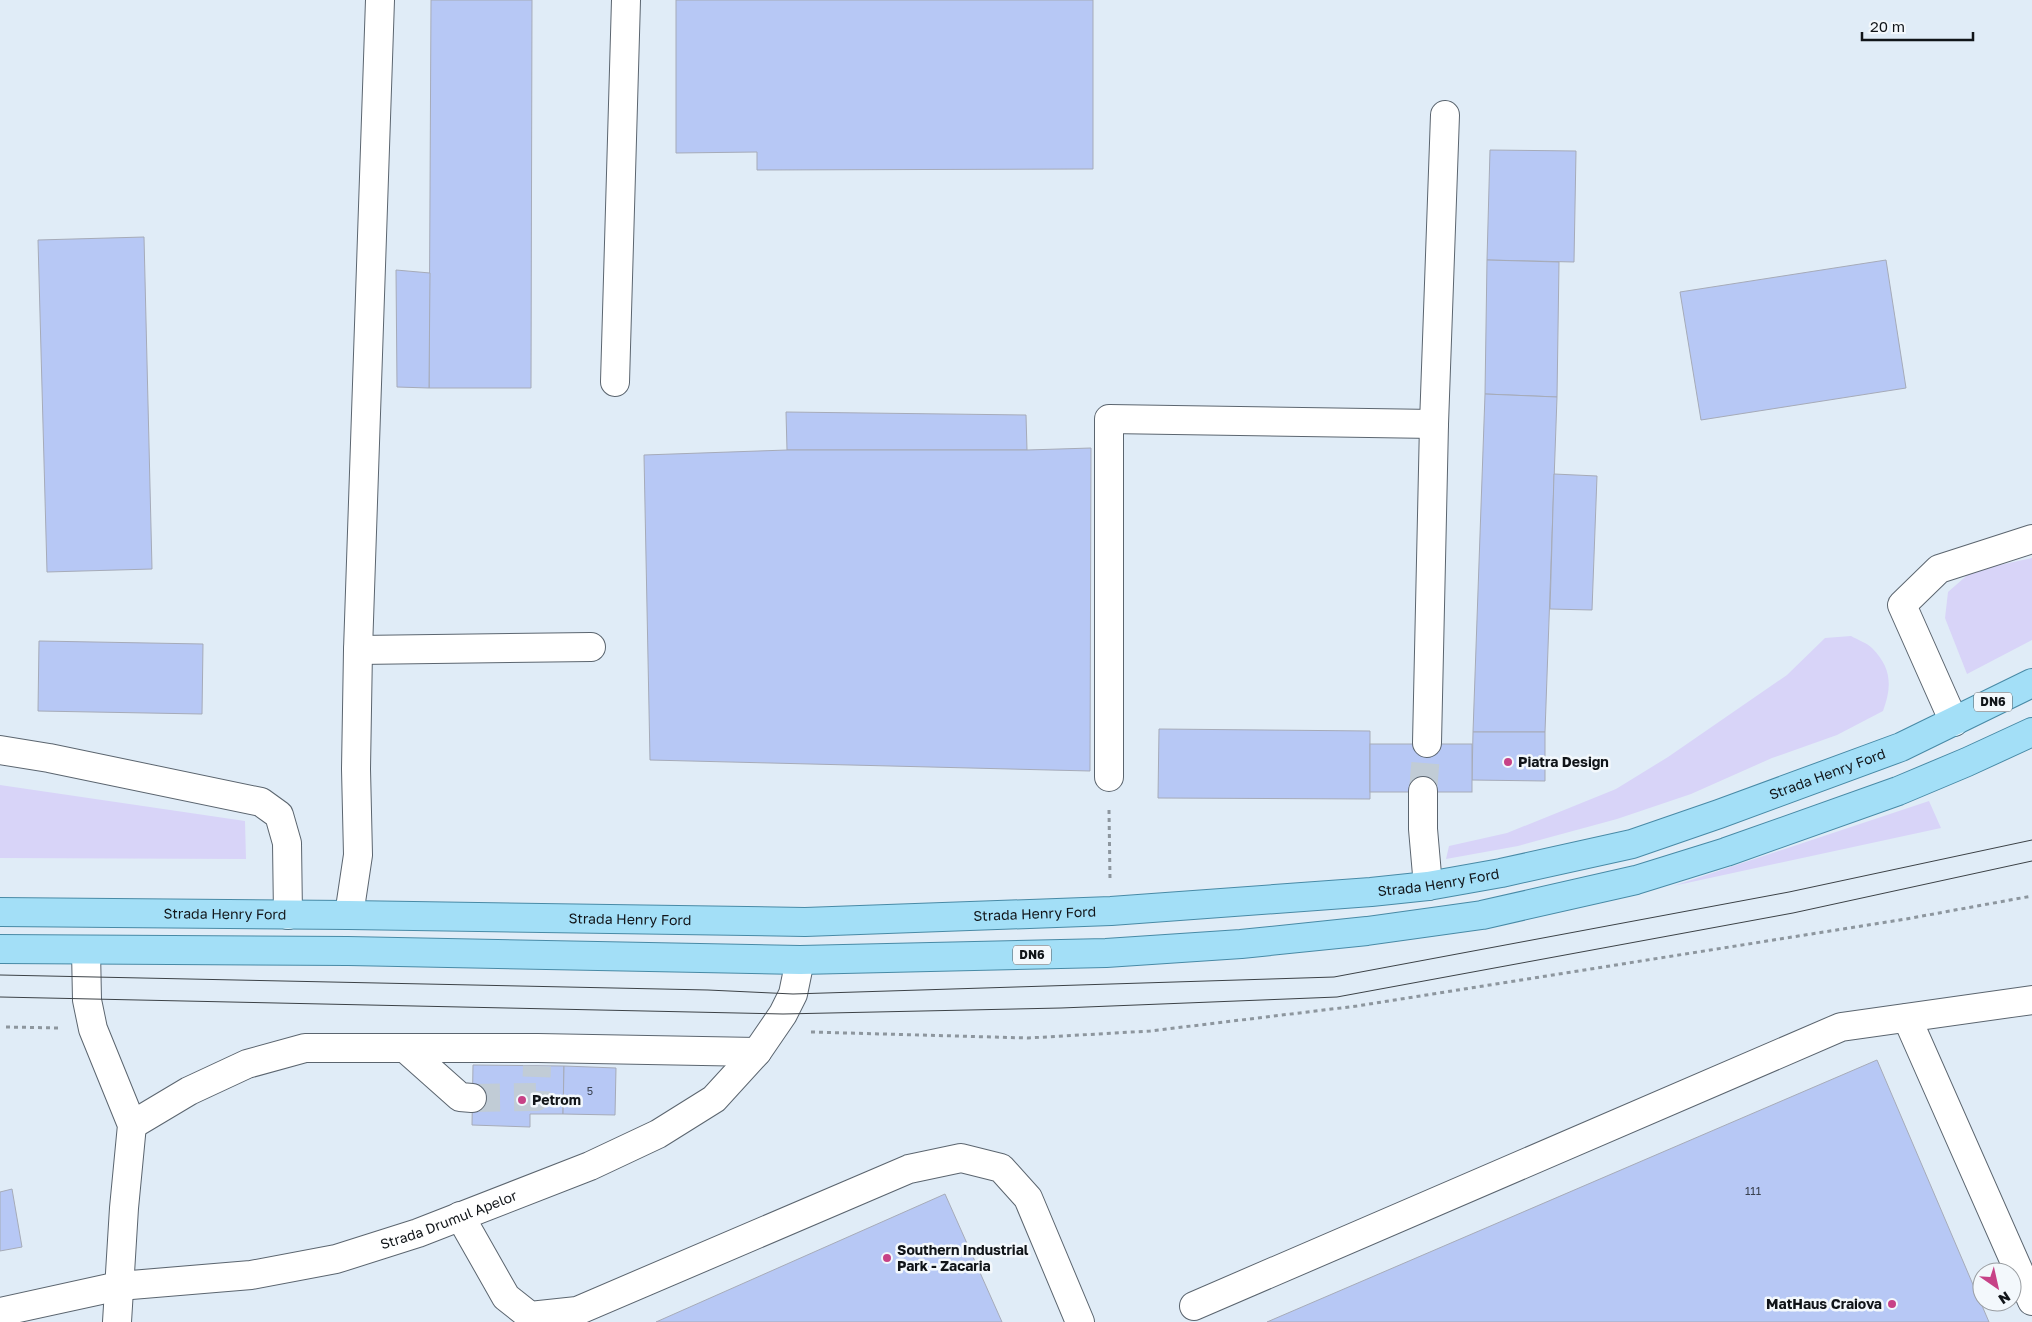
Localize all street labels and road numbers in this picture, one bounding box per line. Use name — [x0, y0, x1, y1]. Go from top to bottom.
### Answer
road number: DN6 — [1974, 692, 2012, 712]
street label: Strada Henry Ford — [1767, 744, 1888, 803]
street label: Strada Henry Ford — [1377, 864, 1500, 899]
street label: Strada Henry Ford — [973, 903, 1096, 924]
street label: Strada Henry Ford — [164, 904, 286, 922]
street label: Strada Henry Ford — [568, 909, 691, 928]
road number: DN6 — [1013, 946, 1051, 964]
street label: Strada Drumul Apelor — [378, 1186, 520, 1252]

